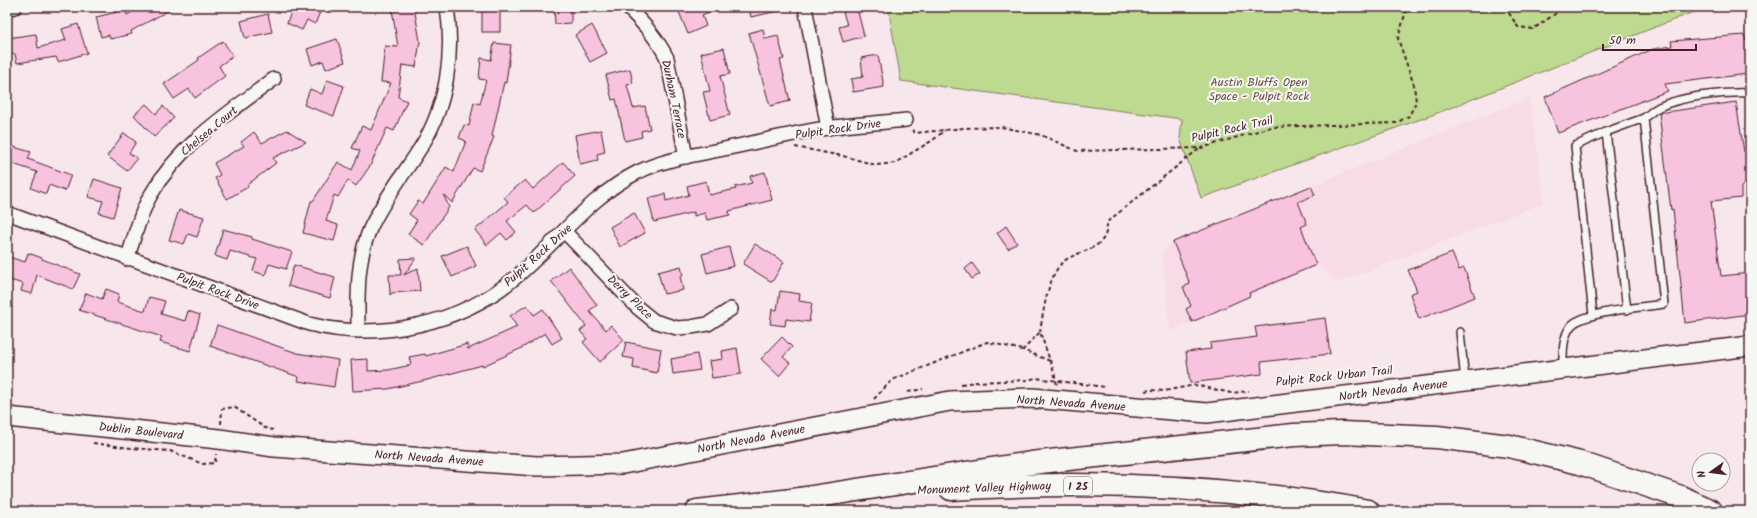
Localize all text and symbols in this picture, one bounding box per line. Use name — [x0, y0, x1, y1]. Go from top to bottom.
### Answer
scale bar — [1603, 26, 1696, 52]
text: 50 m — [1609, 31, 1636, 50]
street label: Durham Terrace — [656, 58, 691, 141]
park label: Austin Bluffs Open Space - Pulpit Rock — [1209, 73, 1310, 106]
street label: Chelsea Court — [176, 101, 242, 161]
street label: Pulpit Rock Trail — [1189, 111, 1275, 148]
street label: Pulpit Rock Drive — [794, 114, 883, 145]
street label: Pulpit Rock Drive — [500, 219, 577, 291]
street label: Pulpit Rock Drive — [174, 268, 262, 315]
street label: Derry Place — [602, 271, 657, 325]
street label: Pulpit Rock Urban Trail — [1275, 361, 1394, 392]
street label: North Nevada Avenue — [1338, 374, 1449, 407]
street label: North Nevada Avenue — [1016, 390, 1127, 417]
street label: Dublin Boulevard — [98, 418, 185, 445]
street label: North Nevada Avenue — [696, 420, 807, 459]
street label: North Nevada Avenue — [374, 445, 485, 472]
north arrow — [1691, 452, 1731, 492]
text: N — [1693, 469, 1712, 480]
street label: Monument Valley Highway — [917, 477, 1052, 500]
road number: I 25 — [1064, 477, 1092, 495]

